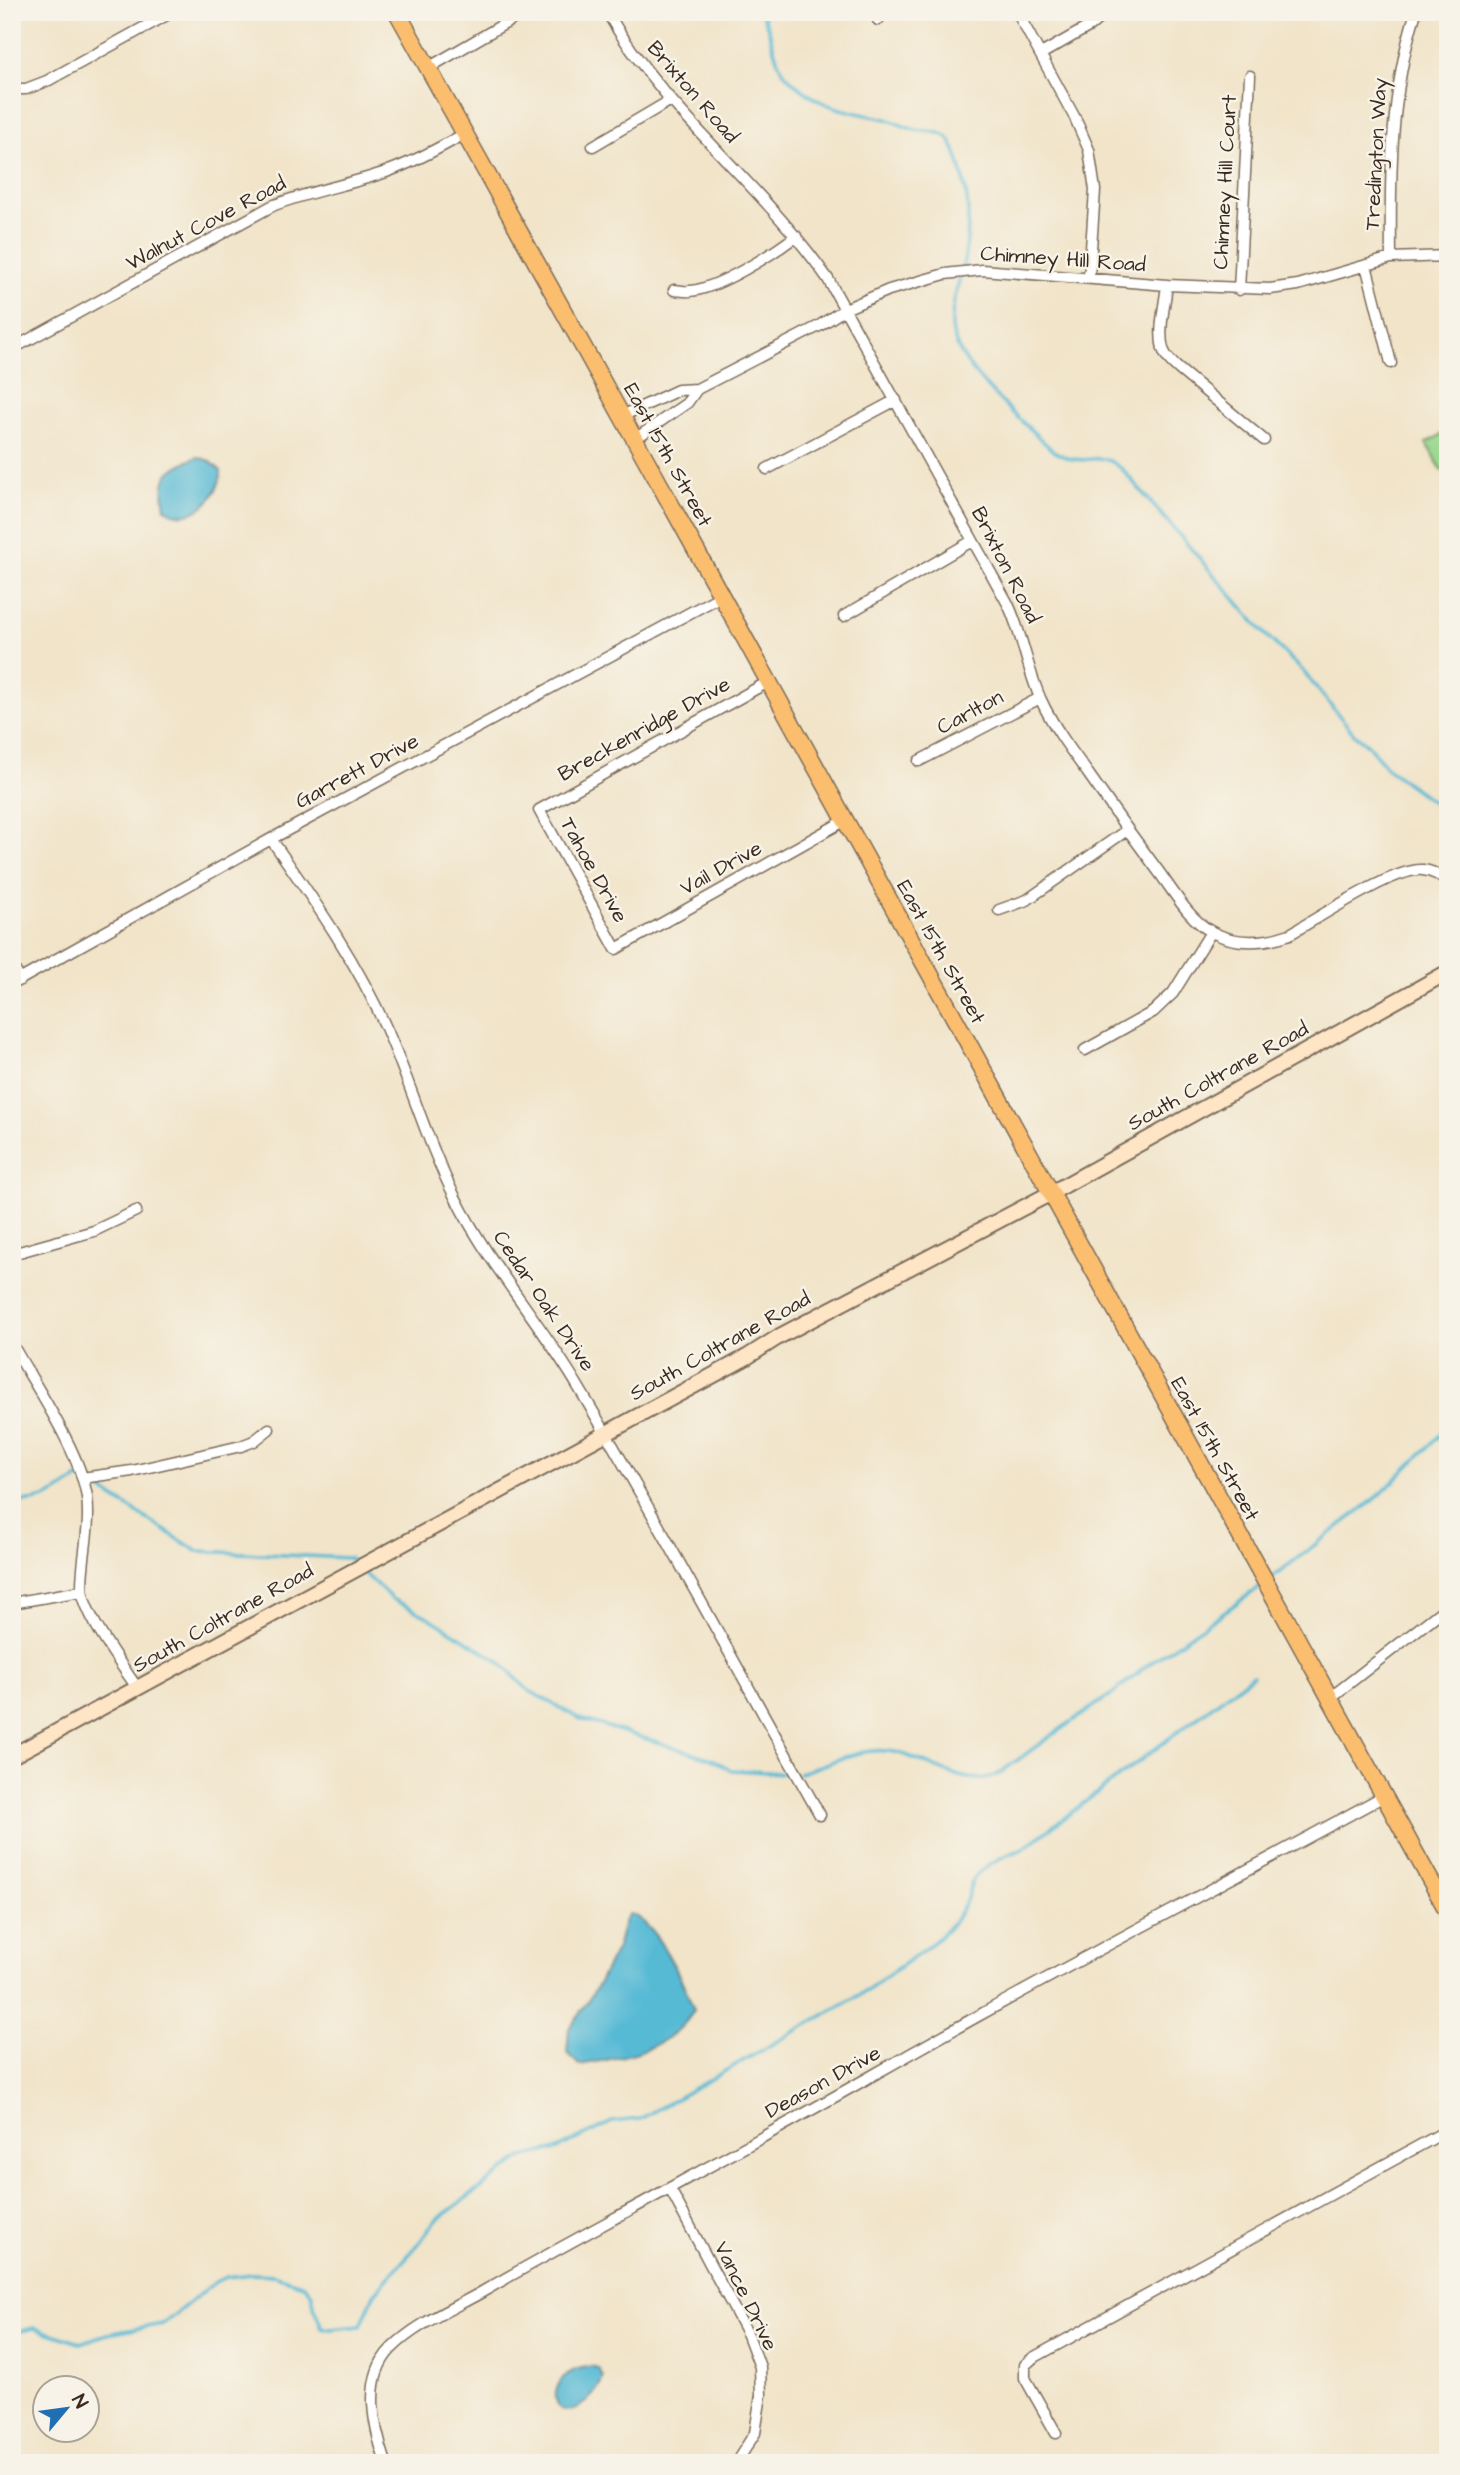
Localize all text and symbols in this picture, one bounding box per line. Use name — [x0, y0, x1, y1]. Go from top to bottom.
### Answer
street label: Brixton Road — [640, 35, 746, 150]
street label: Tredington Way — [1358, 77, 1396, 231]
street label: Chimney Hill Court — [1206, 93, 1246, 270]
street label: Walnut Cove Road — [121, 168, 291, 277]
street label: Chimney Hill Road — [979, 239, 1147, 281]
street label: East 15th Street — [616, 378, 720, 533]
street label: Brixton Road — [964, 502, 1048, 628]
street label: Breckenridge Drive — [553, 670, 736, 790]
street label: Carlton — [932, 682, 1008, 742]
street label: Garrett Drive — [290, 726, 424, 816]
street label: Tahoe Drive — [553, 812, 635, 928]
street label: Vail Drive — [675, 834, 767, 902]
street label: East 15th Street — [889, 875, 993, 1030]
street label: South Coltrane Road — [1122, 1014, 1314, 1138]
street label: Cedar Oak Drive — [486, 1225, 602, 1377]
street label: South Coltrane Road — [624, 1284, 816, 1408]
street label: East 15th Street — [1163, 1372, 1267, 1527]
street label: South Coltrane Road — [127, 1556, 319, 1680]
street label: Deason Drive — [760, 2038, 886, 2126]
street label: Vance Drive — [707, 2237, 785, 2355]
north arrow — [32, 2374, 102, 2444]
text: N — [65, 2390, 94, 2413]

